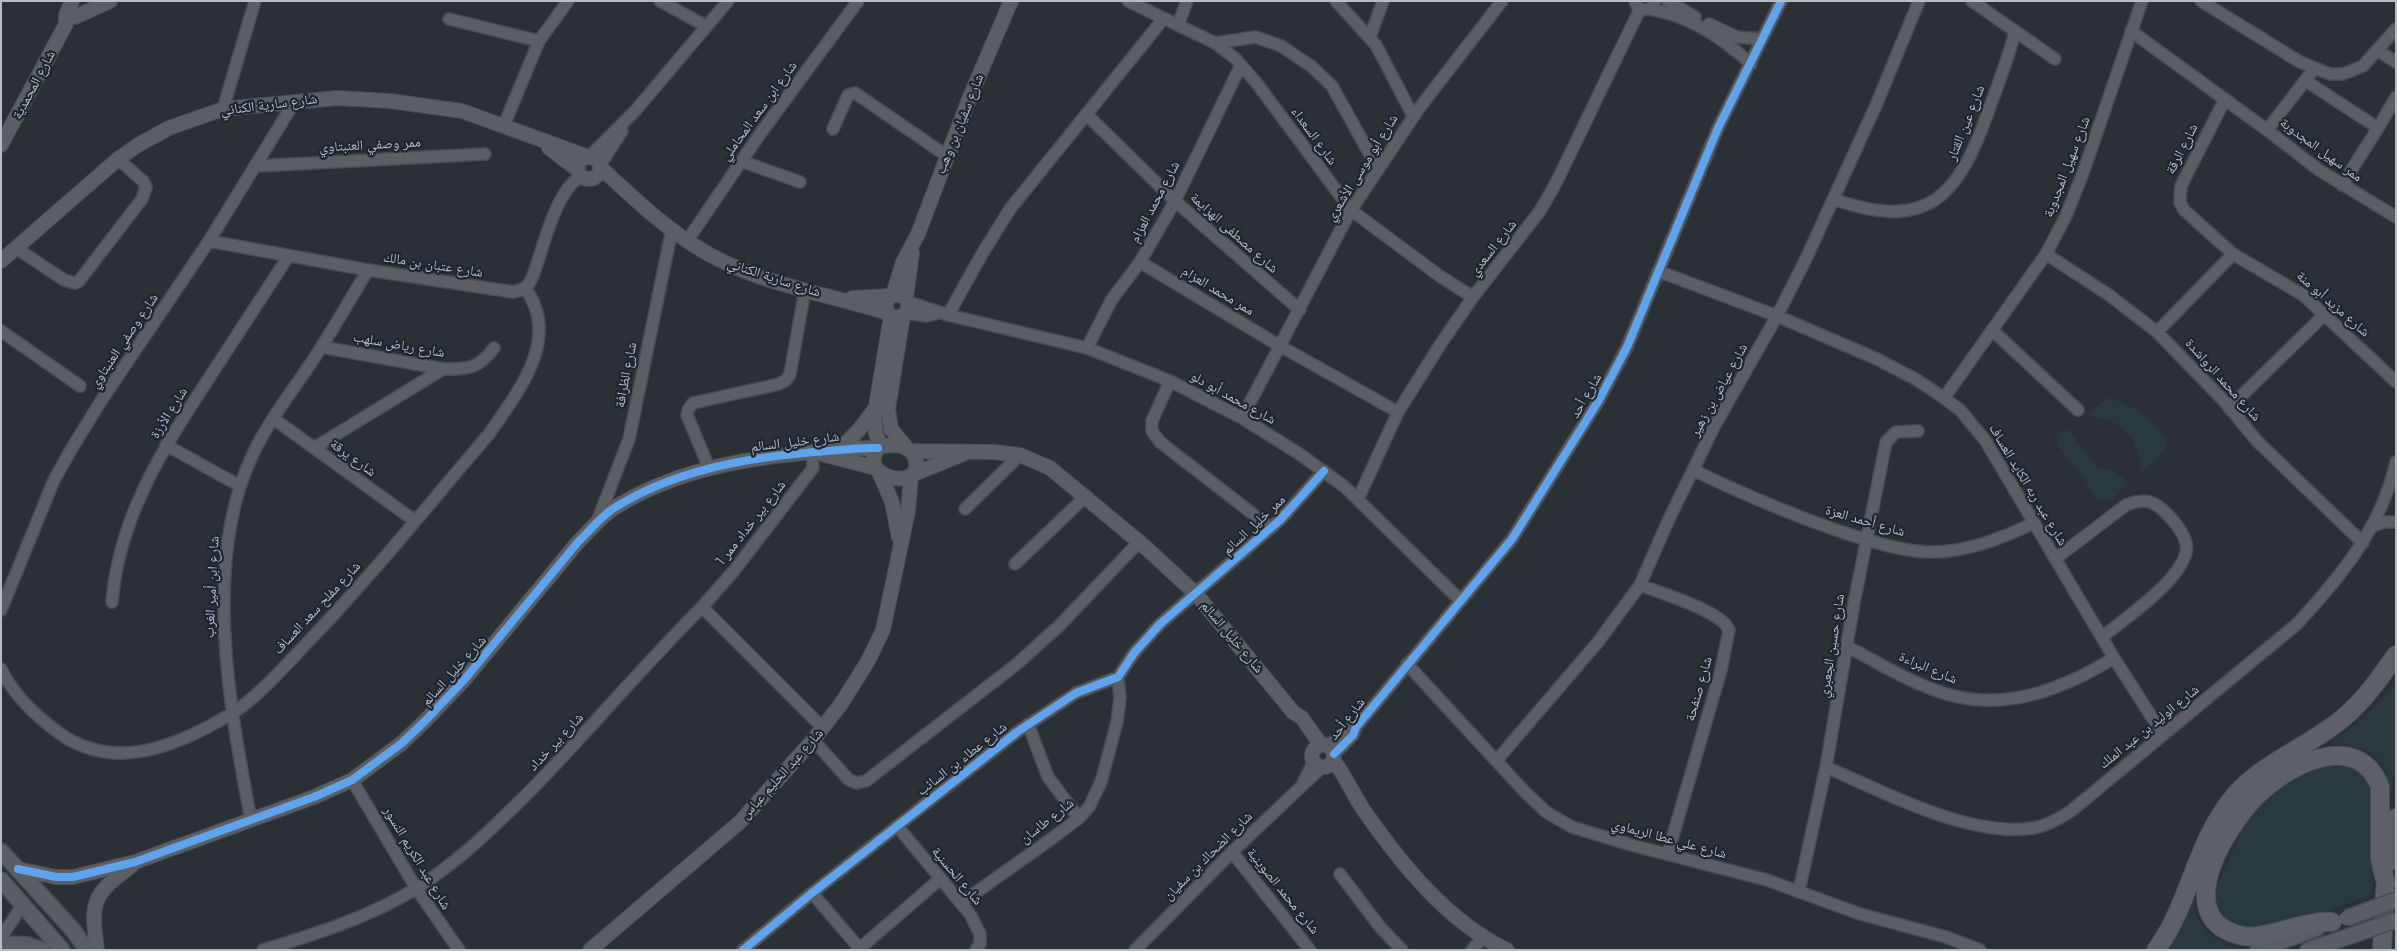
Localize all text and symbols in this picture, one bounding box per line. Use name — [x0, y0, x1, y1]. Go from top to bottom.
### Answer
street label: شارع المحمدية — [9, 48, 59, 122]
street label: شارع ابن سعد المحاملي — [717, 58, 801, 164]
street label: شارع سفيان بن وهب — [932, 72, 988, 176]
street label: شارع عين القتار — [1943, 83, 1989, 163]
street label: شارع سارية الكناني — [220, 91, 318, 119]
street label: شارع السعداء — [1287, 104, 1341, 168]
street label: شارع أبو موسى الأشعري — [1322, 111, 1402, 225]
street label: شارع سهيل المجدوبة — [2040, 114, 2094, 220]
street label: ممر سهيل المجدوبة — [2277, 114, 2365, 186]
street label: شارع الرقة — [2162, 121, 2202, 177]
street label: ممر وصفي العنبتاوي — [319, 134, 421, 156]
street label: شارع محمد العزام — [1126, 158, 1184, 246]
street label: شارع مصطفى الهزايمة — [1187, 189, 1281, 277]
street label: شارع السعدي — [1466, 216, 1520, 280]
street label: شارع عتبان بن مالك — [382, 249, 484, 281]
street label: شارع سارية الكناني — [725, 255, 823, 301]
street label: ممر محمد العزام — [1179, 263, 1257, 319]
street label: شارع مزيد أبو منة — [2293, 268, 2373, 340]
street label: شارع وصفي العنبتاوي — [86, 290, 162, 392]
street label: شارع رياض سلهب — [352, 329, 446, 361]
street label: شارع محمد الرواشدة — [2181, 335, 2265, 425]
street label: شارع الظرافة — [611, 341, 641, 409]
street label: شارع عياض بن زهير — [1686, 341, 1752, 439]
street label: شارع محمد أبو دلو — [1187, 368, 1279, 428]
street label: شارع أحد — [1566, 371, 1606, 421]
street label: شارع الأرزة — [147, 384, 191, 442]
street label: شارع عبد ربه الكايد العساف — [1985, 421, 2071, 549]
street label: شارع خليل السالم — [750, 428, 840, 456]
street label: شارع يرقة — [327, 436, 379, 480]
street label: شارع بير خداد ممر 1 — [713, 477, 789, 569]
street label: ممر خليل السالم — [1219, 491, 1289, 559]
street label: شارع أحمد العزة — [1823, 502, 1907, 540]
street label: شارع ابن أمير الغرب — [201, 536, 223, 638]
street label: شارع مفلح سعد العساف — [270, 558, 364, 658]
street label: شارع حسين الجعبري — [1815, 593, 1849, 699]
street label: شارع خليل السالم — [1197, 597, 1267, 677]
street label: شارع خليل السالم — [418, 632, 490, 710]
street label: شارع البراءة — [1896, 648, 1960, 688]
street label: شارع صنفحة — [1682, 655, 1716, 723]
street label: شارع الوليد بن عبد الملك — [2095, 681, 2203, 773]
street label: شارع أحد — [1325, 694, 1369, 744]
street label: شارع بير خداد — [525, 710, 587, 774]
street label: شارع عطاء بن السائب — [914, 719, 1010, 799]
street label: شارع عبد الحليم عباس — [737, 725, 827, 823]
street label: شارع طاسان — [1017, 795, 1077, 847]
street label: شارع عبد الكريم النسور — [380, 803, 454, 913]
street label: شارع الضحاك بن سفيان — [1160, 808, 1256, 904]
street label: شارع علي عطا الريماوي — [1610, 816, 1728, 862]
street label: شارع الحسنية — [928, 844, 986, 908]
street label: شارع محمد الصوينية — [1243, 844, 1323, 938]

